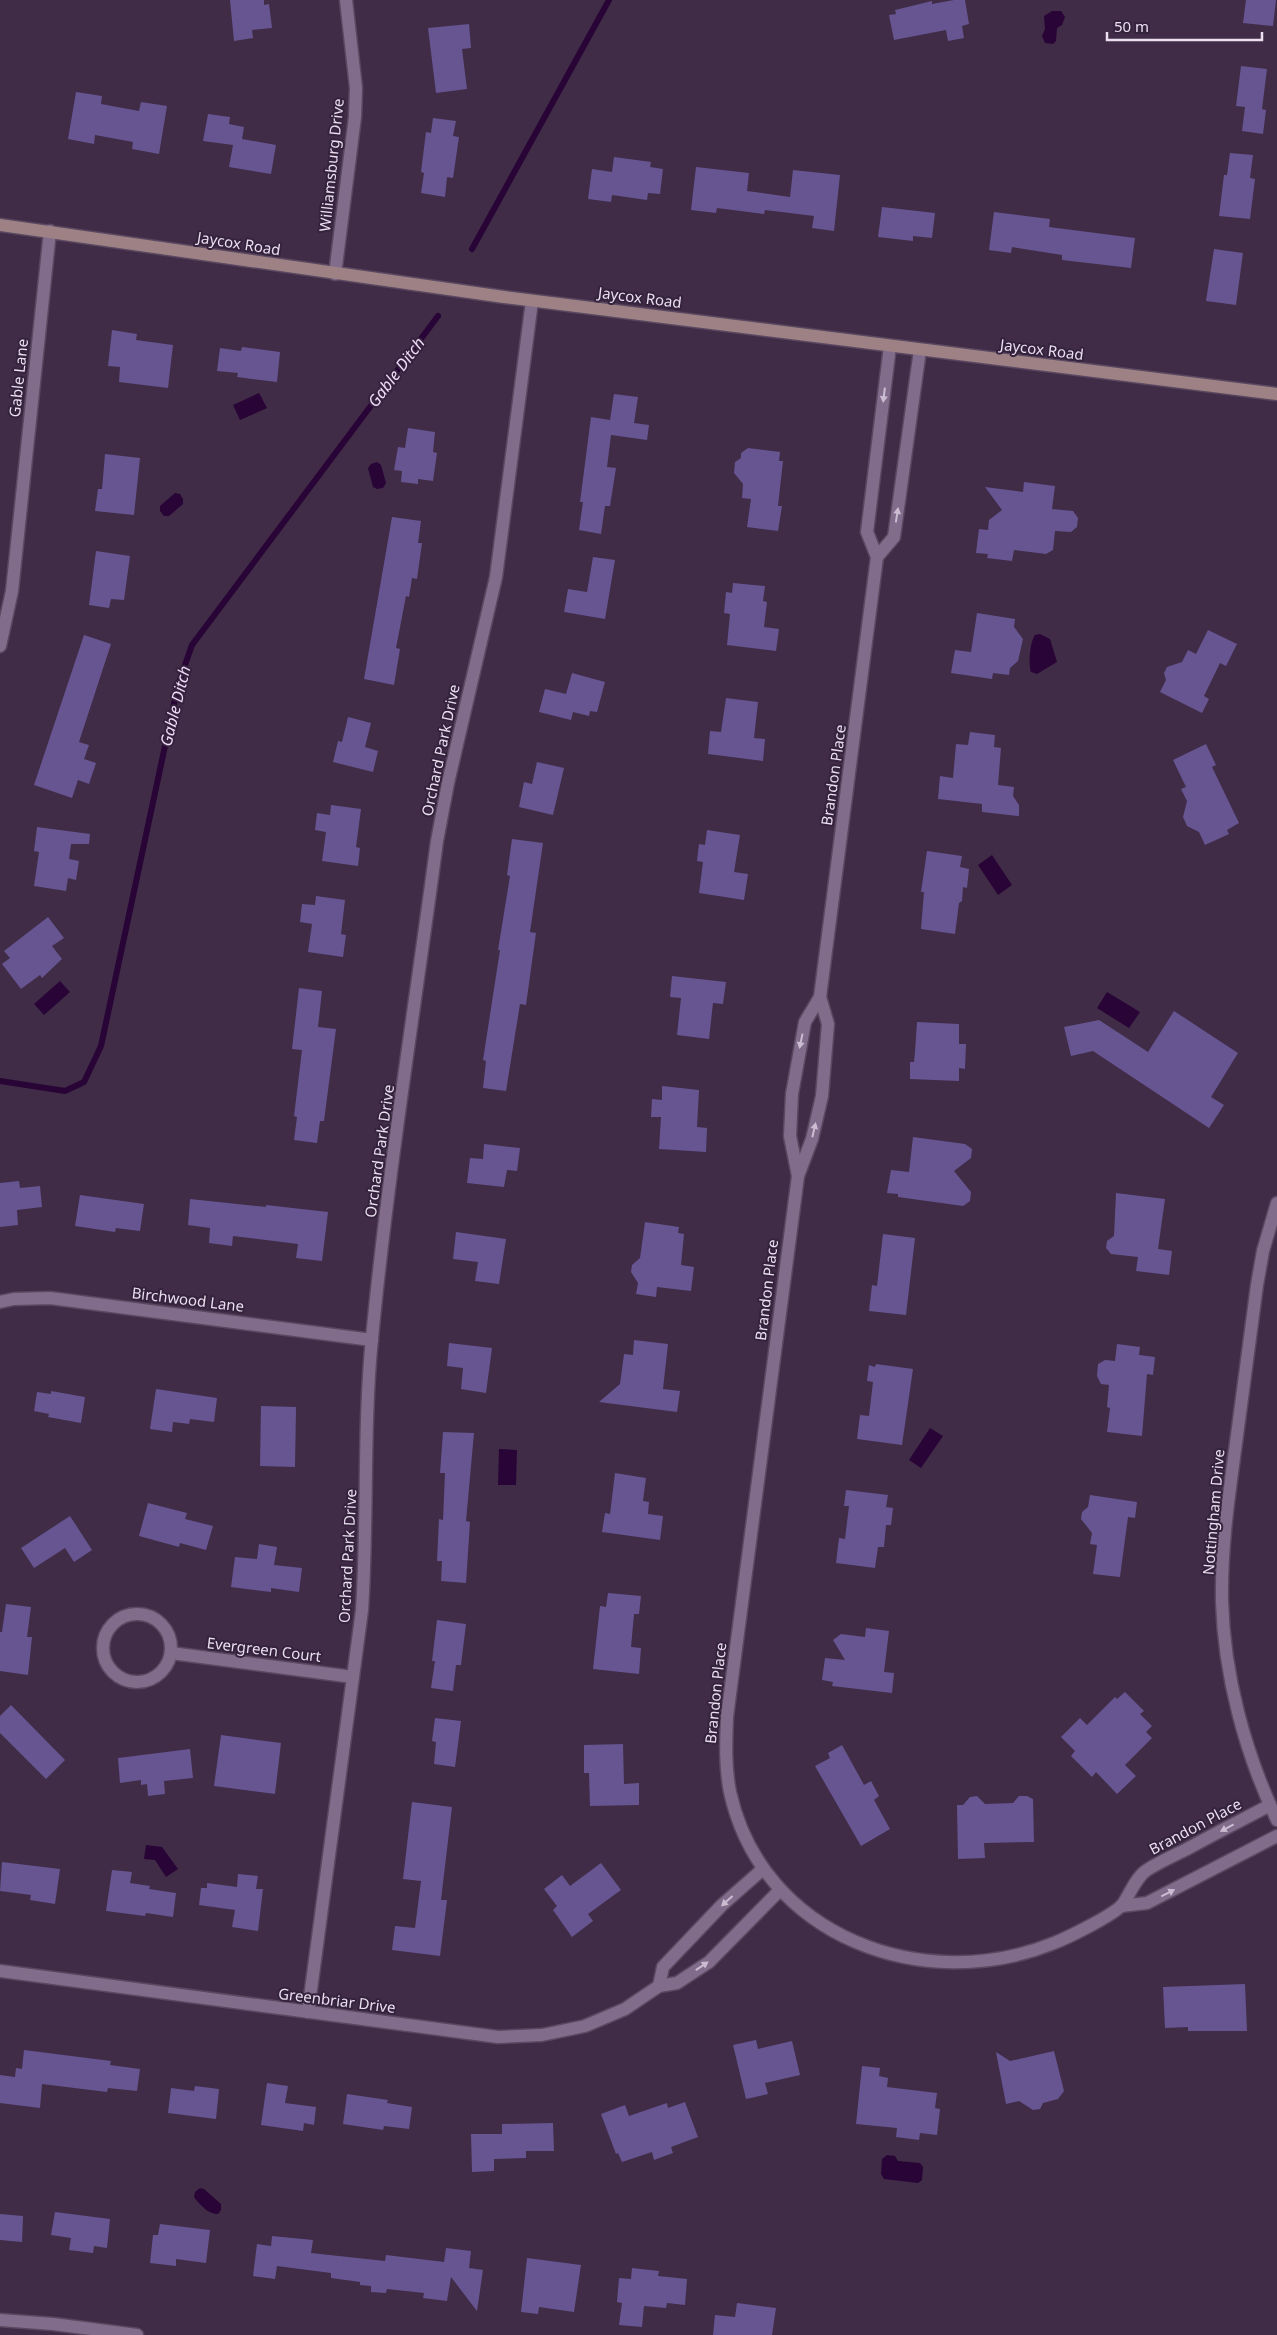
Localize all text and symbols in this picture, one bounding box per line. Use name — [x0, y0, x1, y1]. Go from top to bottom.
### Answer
scale bar — [1107, 10, 1262, 42]
text: 50 m — [1114, 16, 1149, 36]
street label: Williamsburg Drive — [314, 97, 348, 233]
street label: Jaycox Road — [194, 226, 282, 259]
street label: Jaycox Road — [595, 282, 683, 312]
water label: Gable Ditch — [363, 333, 429, 411]
street label: Jaycox Road — [997, 334, 1085, 364]
street label: Gable Lane — [4, 338, 32, 418]
one-way arrow — [880, 387, 888, 403]
one-way arrow — [894, 506, 902, 522]
water label: Gable Ditch — [154, 664, 196, 748]
street label: Orchard Park Drive — [416, 682, 464, 818]
street label: Brandon Place — [816, 723, 850, 827]
one-way arrow — [797, 1034, 805, 1049]
street label: Orchard Park Drive — [360, 1083, 398, 1219]
one-way arrow — [810, 1123, 818, 1138]
street label: Brandon Place — [750, 1238, 782, 1342]
street label: Birchwood Lane — [131, 1282, 245, 1316]
street label: Nottingham Drive — [1198, 1448, 1228, 1576]
street label: Orchard Park Drive — [334, 1488, 360, 1624]
street label: Evergreen Court — [206, 1632, 323, 1666]
street label: Brandon Place — [700, 1641, 730, 1745]
street label: Brandon Place — [1145, 1793, 1245, 1859]
one-way arrow — [1220, 1824, 1234, 1832]
one-way arrow — [1160, 1889, 1175, 1897]
one-way arrow — [721, 1895, 733, 1907]
one-way arrow — [696, 1961, 709, 1971]
street label: Greenbriar Drive — [277, 1983, 397, 2017]

